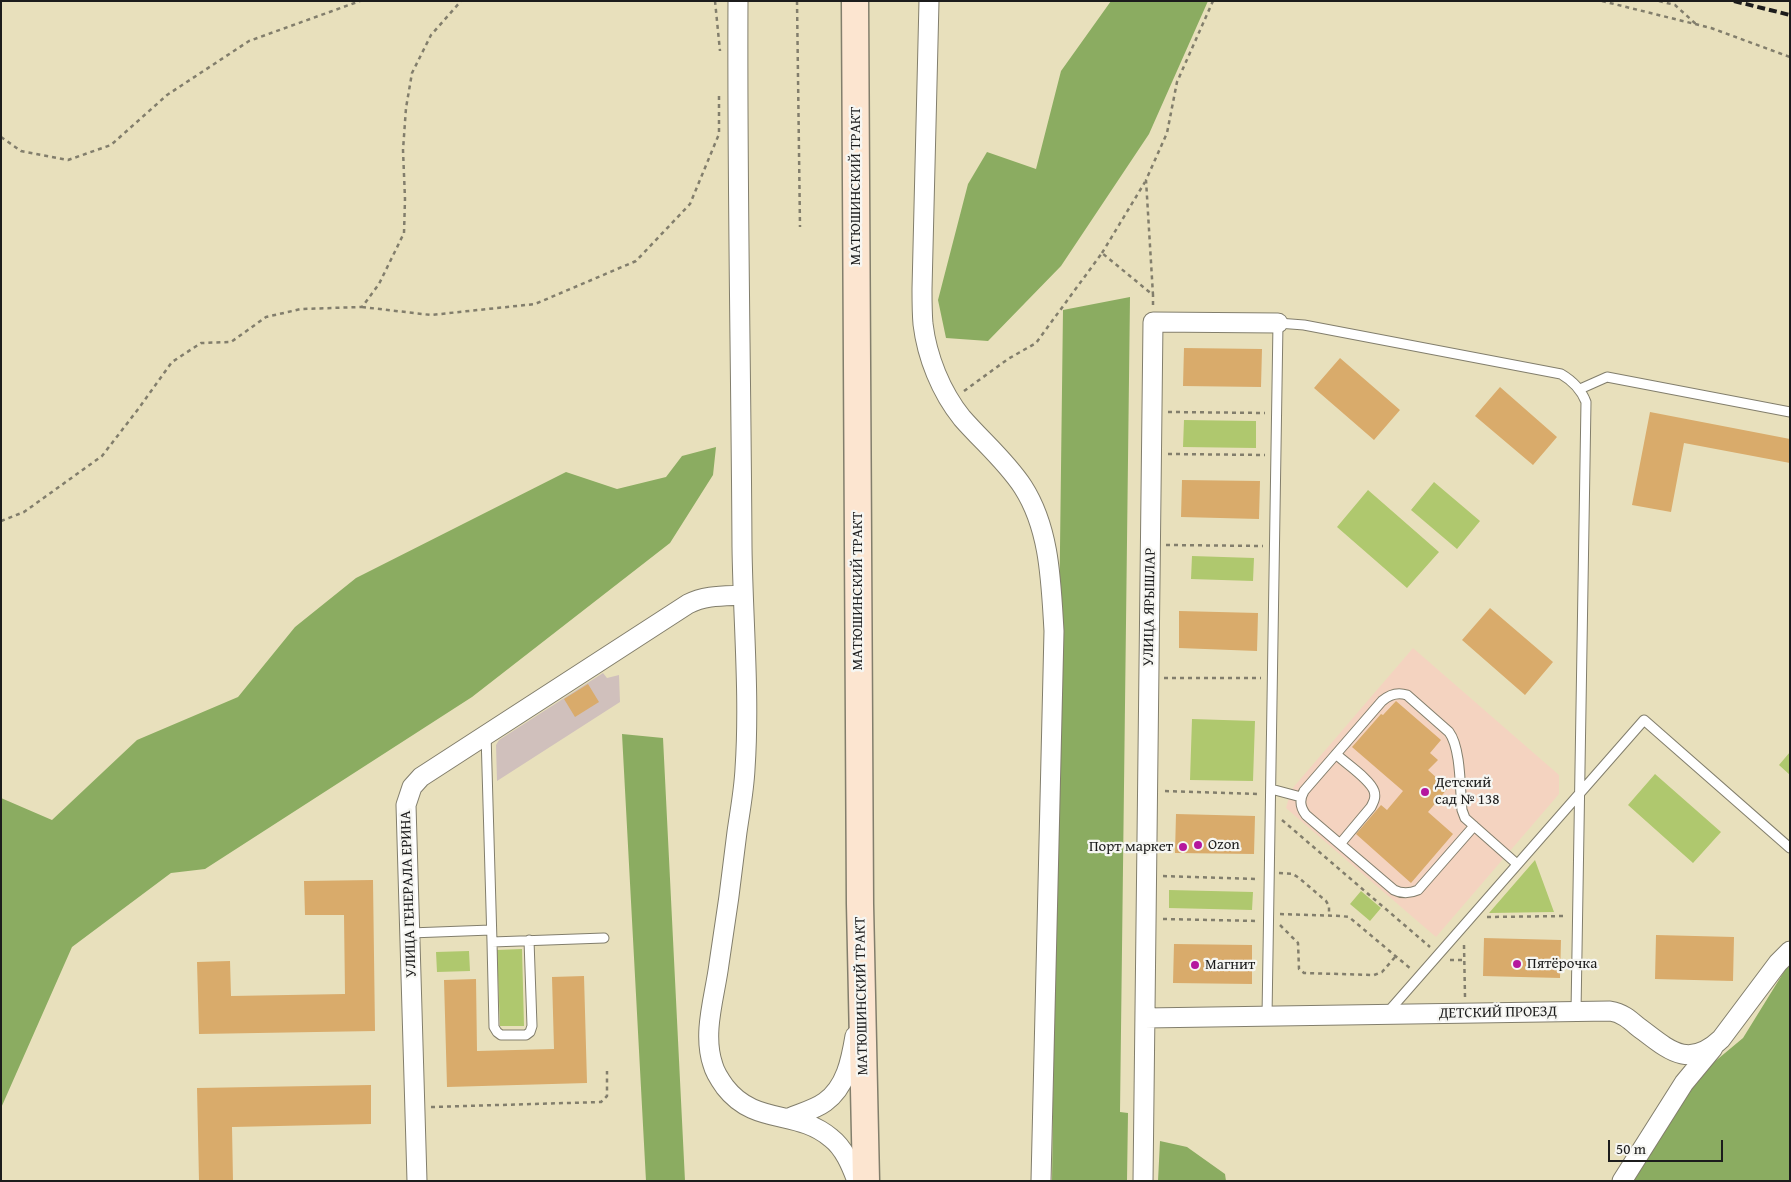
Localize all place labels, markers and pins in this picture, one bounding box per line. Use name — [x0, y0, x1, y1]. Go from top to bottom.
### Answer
place label: Детский сад № 138 — [1435, 774, 1499, 809]
marker: Детский сад № 138 — [1419, 786, 1431, 798]
place label: Ozon — [1208, 836, 1240, 854]
place label: Порт маркет — [1089, 838, 1173, 856]
marker: Ozon — [1192, 839, 1204, 851]
marker: Порт маркет — [1177, 841, 1189, 853]
place label: Пятёрочка — [1527, 955, 1597, 973]
place label: Магнит — [1205, 956, 1255, 974]
marker: Пятёрочка — [1511, 958, 1523, 970]
marker: Магнит — [1189, 959, 1201, 971]

